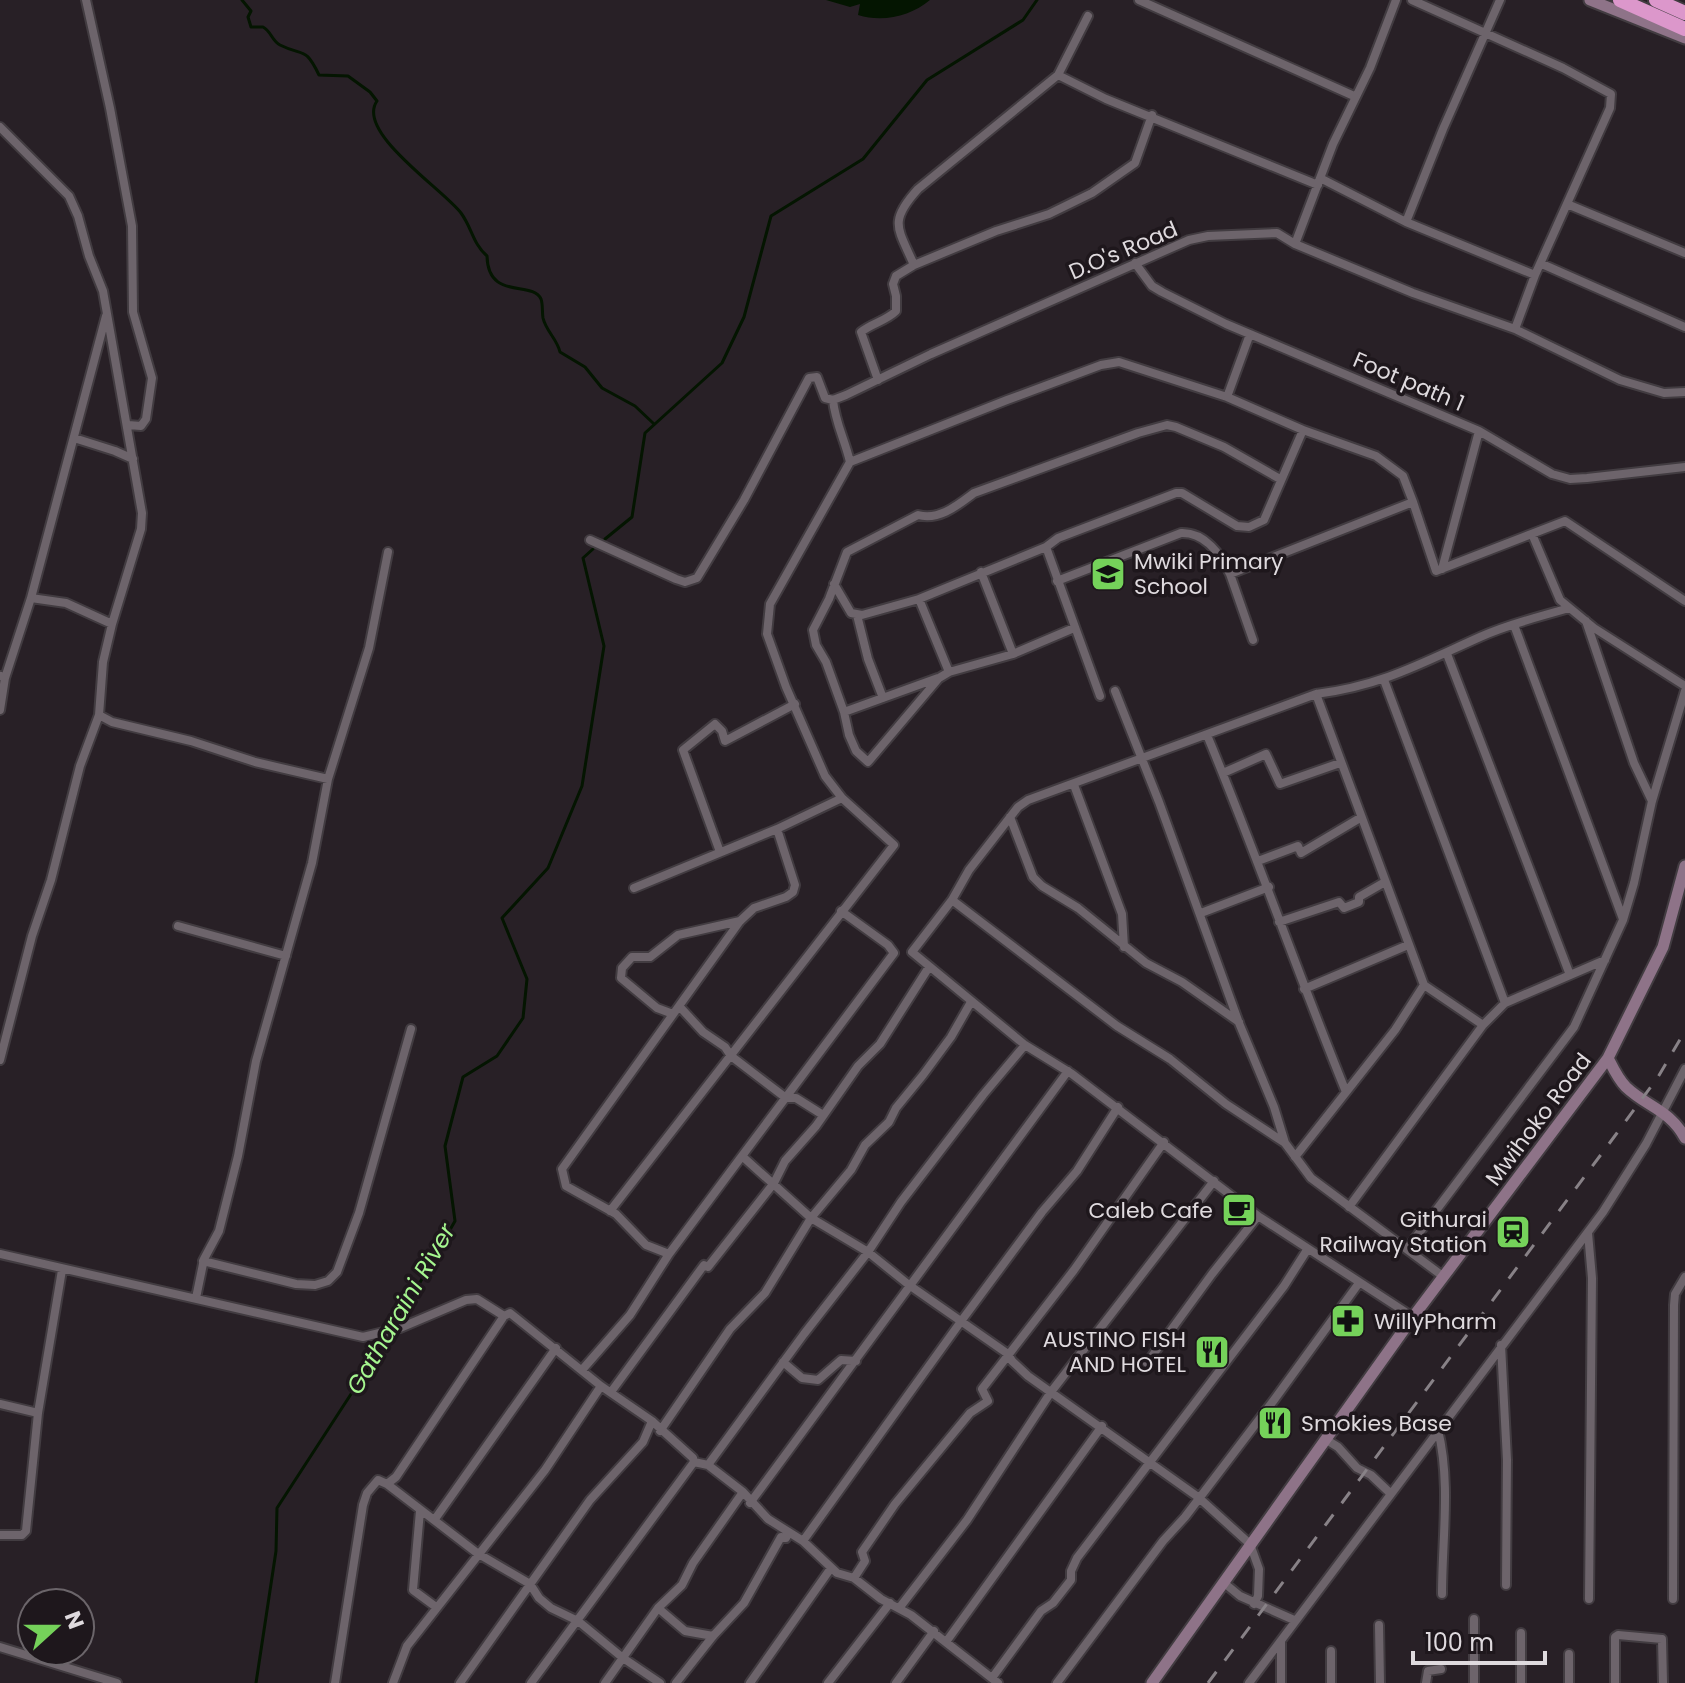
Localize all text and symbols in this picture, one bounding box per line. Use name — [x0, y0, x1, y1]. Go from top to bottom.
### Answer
street label: D.O's Road — [1064, 214, 1182, 287]
street label: Foot path 1 — [1348, 344, 1469, 419]
place label: Mwiki Primary School — [1134, 546, 1284, 602]
school or university icon: Mwiki Primary School — [1089, 555, 1127, 593]
street label: Mwihoko Road — [1478, 1046, 1599, 1192]
cafe icon: Caleb Cafe — [1220, 1191, 1258, 1229]
place label: Caleb Cafe — [1089, 1195, 1213, 1226]
place label: Githurai Railway Station — [1319, 1204, 1487, 1260]
station icon: Githurai Railway Station — [1494, 1213, 1532, 1251]
water label: Gatharaini River — [338, 1216, 464, 1400]
pharmacy icon: WillyPharm — [1329, 1302, 1367, 1340]
place label: WillyPharm — [1374, 1306, 1497, 1337]
place label: AUSTINO FISH AND HOTEL — [1043, 1324, 1186, 1380]
restaurant icon: AUSTINO FISH AND HOTEL — [1193, 1333, 1231, 1371]
restaurant icon: Smokies Base — [1256, 1404, 1294, 1442]
place label: Smokies Base — [1301, 1408, 1452, 1439]
north arrow — [16, 1587, 96, 1667]
text: N — [57, 1607, 92, 1633]
scale bar — [1413, 1615, 1545, 1665]
text: 100 m — [1425, 1626, 1494, 1659]

